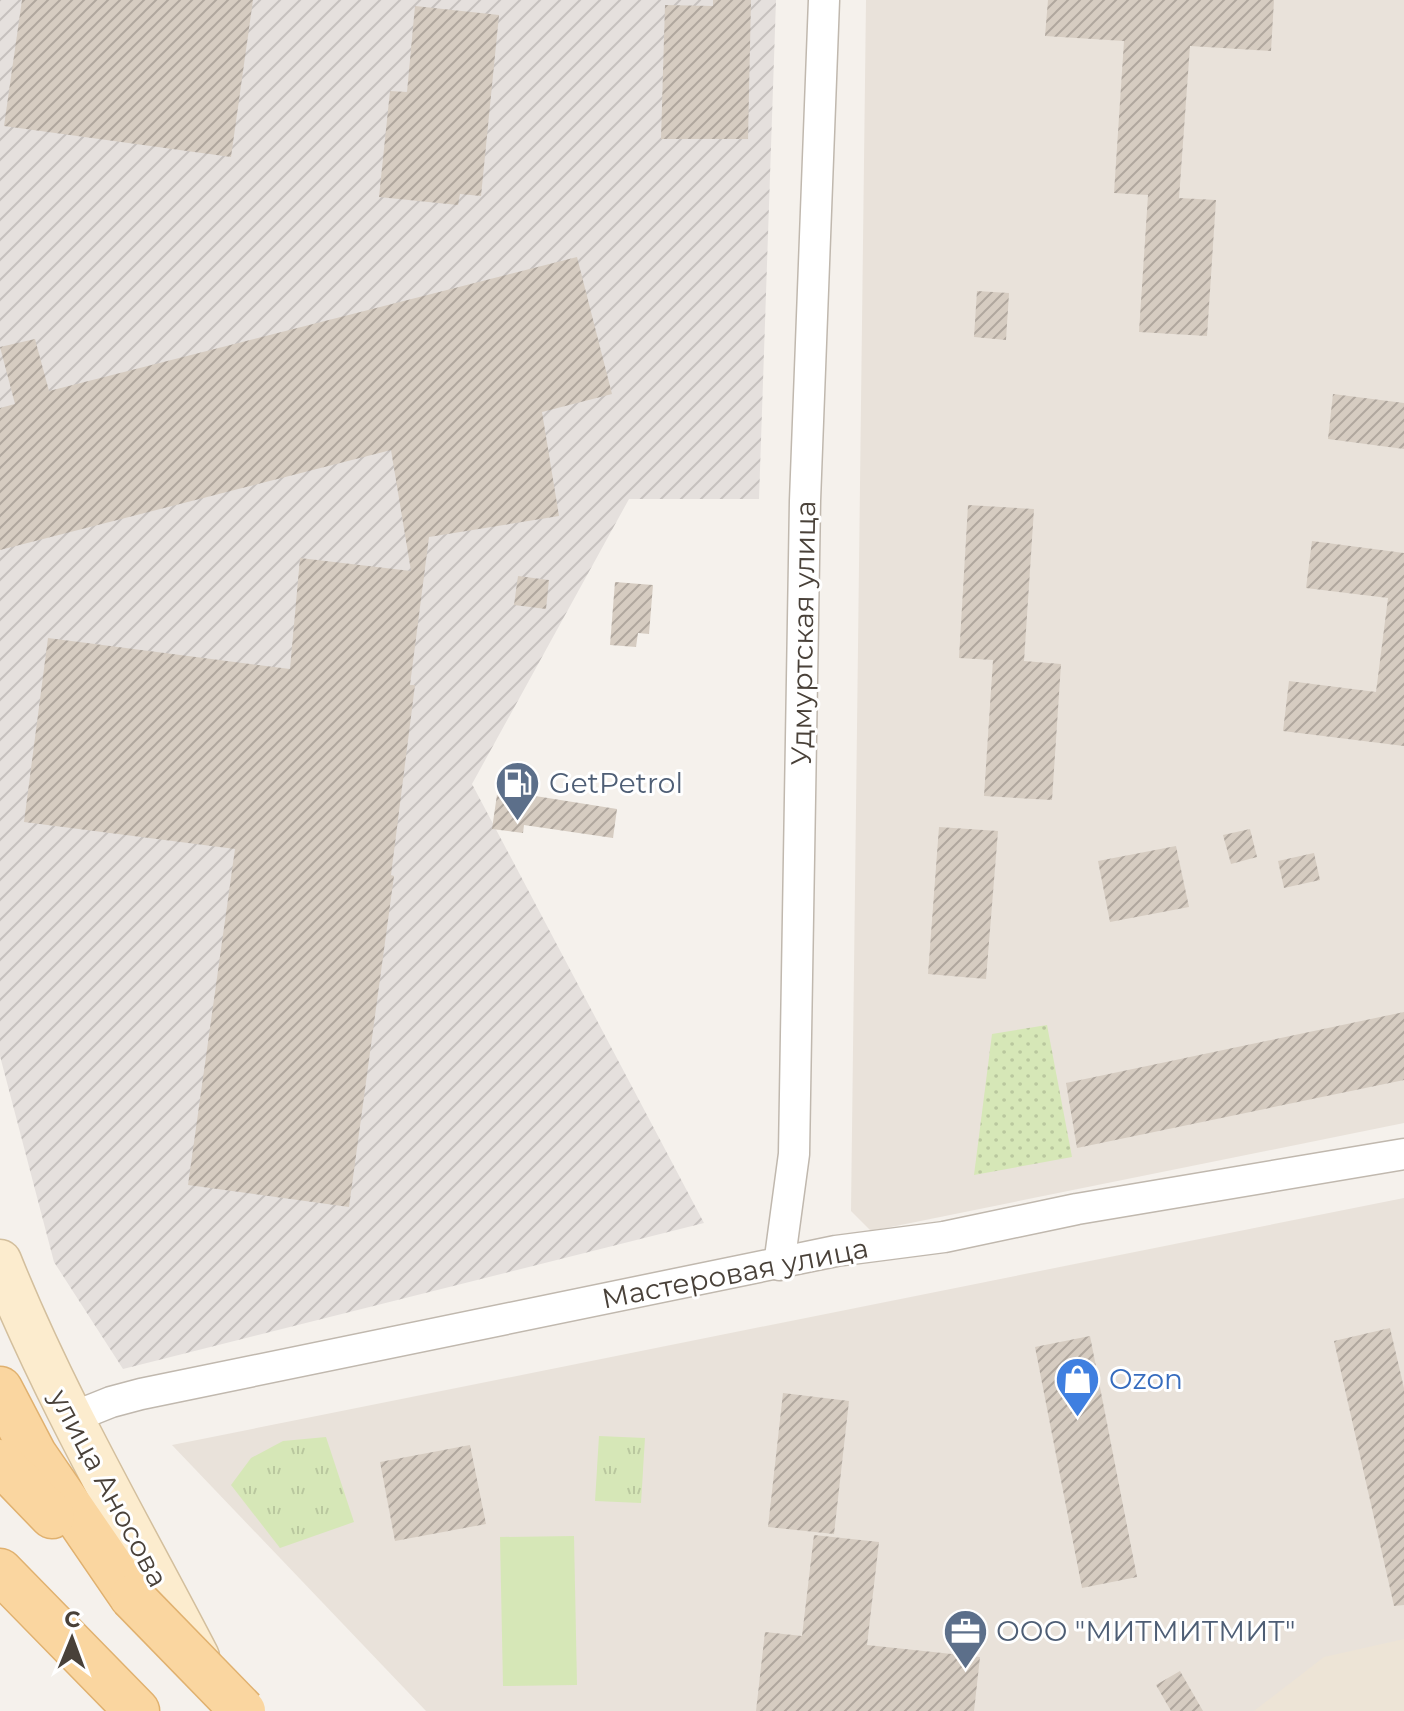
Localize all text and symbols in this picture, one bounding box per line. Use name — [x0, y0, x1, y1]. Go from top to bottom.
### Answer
street label: Удмуртская улица — [784, 500, 822, 766]
fuel station icon: GetPetrol — [494, 759, 542, 822]
place label: GetPetrol — [549, 766, 683, 800]
street label: Мастеровая улица — [599, 1230, 871, 1316]
shop icon: Ozon — [1054, 1355, 1102, 1418]
place label: Ozon — [1109, 1362, 1183, 1396]
street label: улица Аносова — [42, 1382, 175, 1593]
north arrow — [32, 1599, 112, 1679]
text: С — [64, 1606, 81, 1633]
office icon: ООО "МИТМИТМИТ" — [941, 1607, 989, 1670]
place label: ООО "МИТМИТМИТ" — [996, 1614, 1295, 1648]

